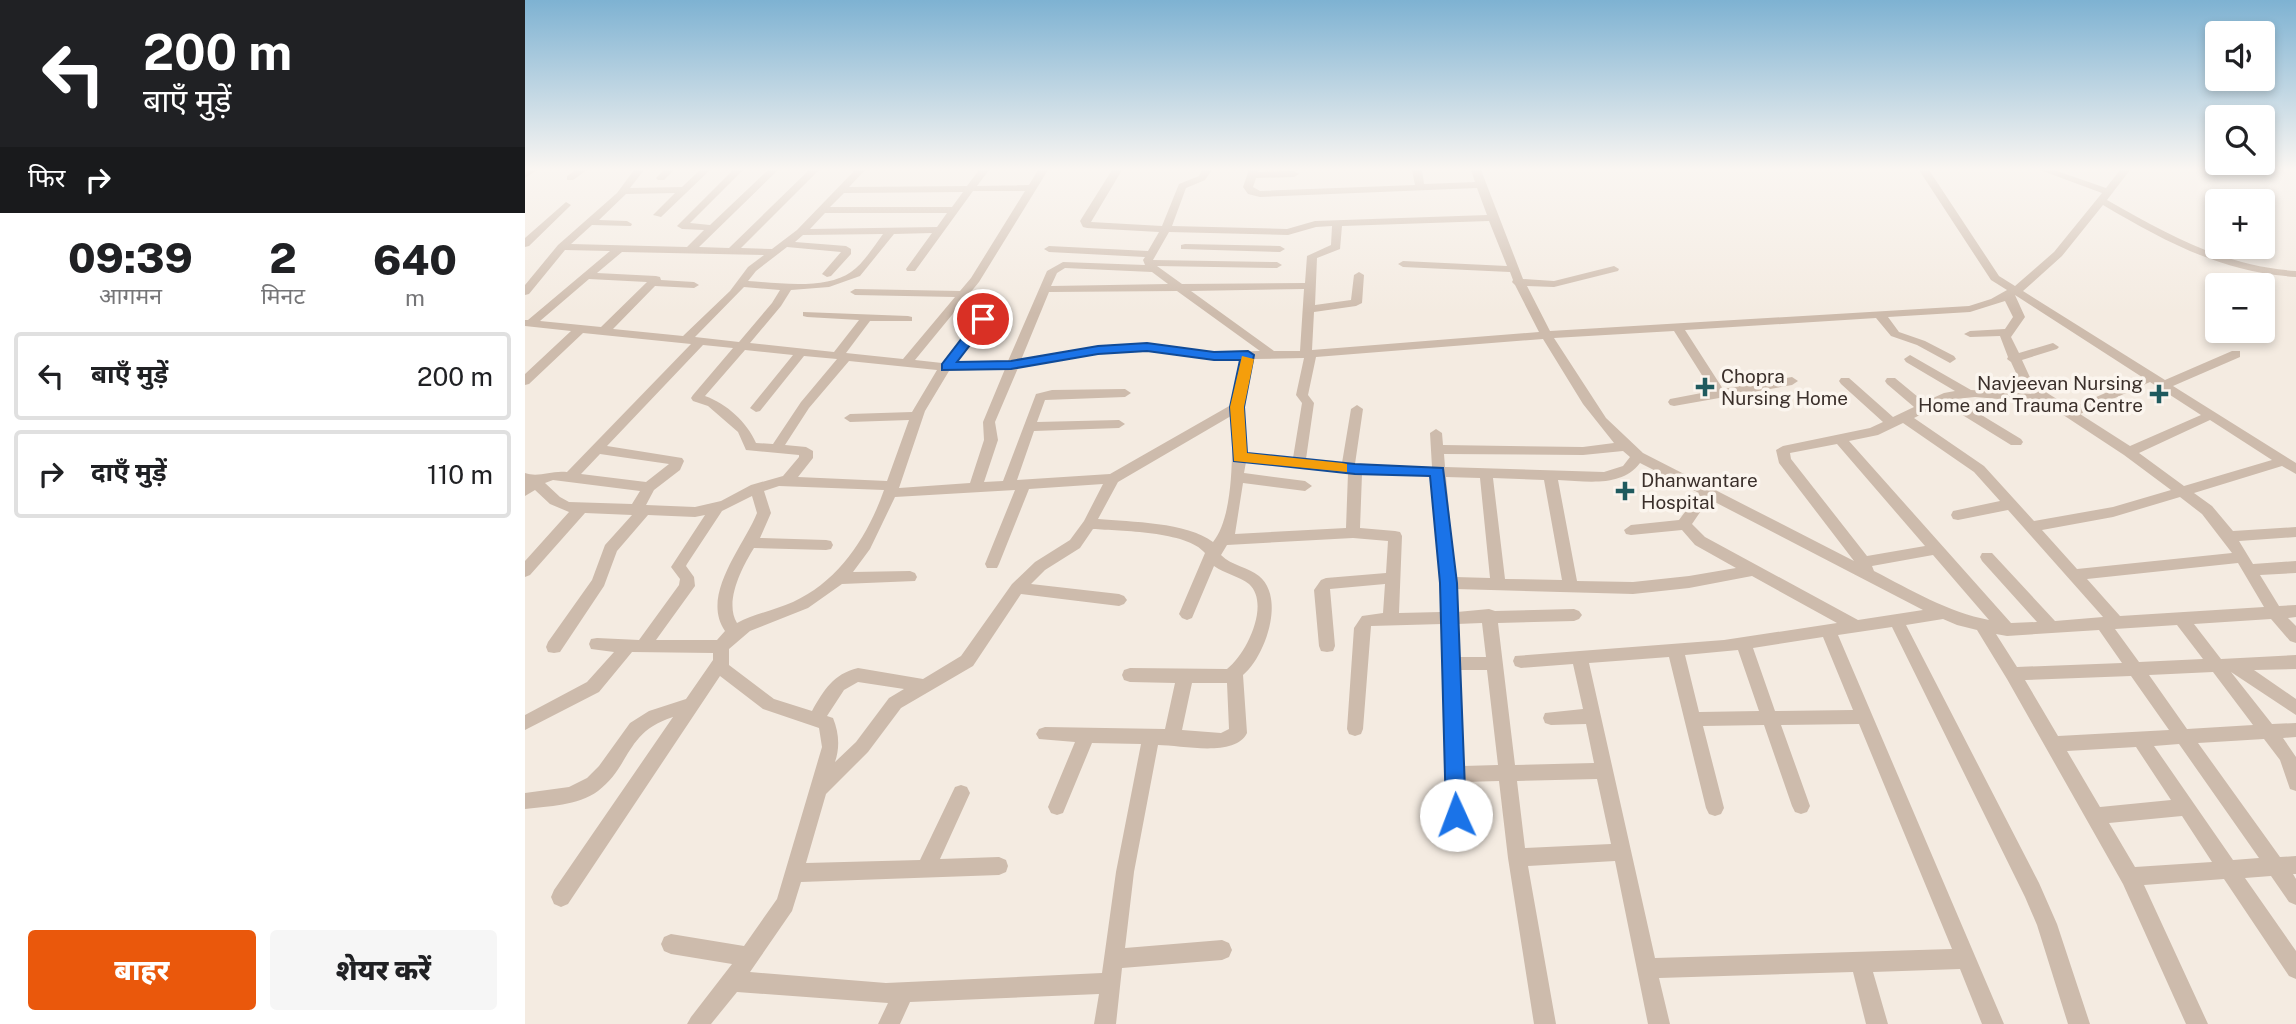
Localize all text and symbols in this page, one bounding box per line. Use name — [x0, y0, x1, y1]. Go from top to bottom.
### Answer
map controls — [2205, 21, 2275, 343]
button: sound — [2205, 21, 2275, 91]
text: 200 m — [143, 23, 292, 81]
icon: left — [28, 28, 119, 119]
text: बाएँ मुड़ें — [143, 82, 231, 119]
button: search — [2205, 105, 2275, 175]
icon: right — [79, 161, 117, 199]
text: फिर — [28, 162, 65, 193]
button: + — [2205, 189, 2275, 259]
text: 09:39 — [68, 233, 193, 282]
text: 2 — [269, 233, 297, 282]
text: 640 — [373, 235, 457, 284]
button: − — [2205, 273, 2275, 343]
text: आगमन — [99, 282, 162, 309]
text: मिनट — [261, 282, 305, 309]
text: m — [405, 284, 425, 311]
pin — [953, 289, 1013, 349]
icon: arrive — [964, 300, 1002, 338]
icon: left — [32, 357, 70, 395]
text: बाएँ मुड़ें — [91, 358, 168, 389]
text: 200 m — [417, 361, 493, 392]
place label: Chopra Nursing Home — [1721, 365, 1848, 409]
place label: Navjeevan Nursing Home and Trauma Centre — [1918, 372, 2143, 416]
marker: Chopra Nursing Home — [1695, 377, 1715, 397]
marker: Navjeevan Nursing Home and Trauma Centre — [2149, 384, 2169, 404]
icon: right — [32, 455, 70, 493]
text: दाएँ मुड़ें — [91, 456, 167, 487]
text: 110 m — [427, 459, 493, 490]
place label: Dhanwantare Hospital — [1641, 469, 1758, 513]
marker: Dhanwantare Hospital — [1615, 481, 1635, 501]
position arrow — [1419, 778, 1493, 852]
button: बाहर — [28, 930, 256, 1010]
button: शेयर करें — [270, 930, 497, 1010]

